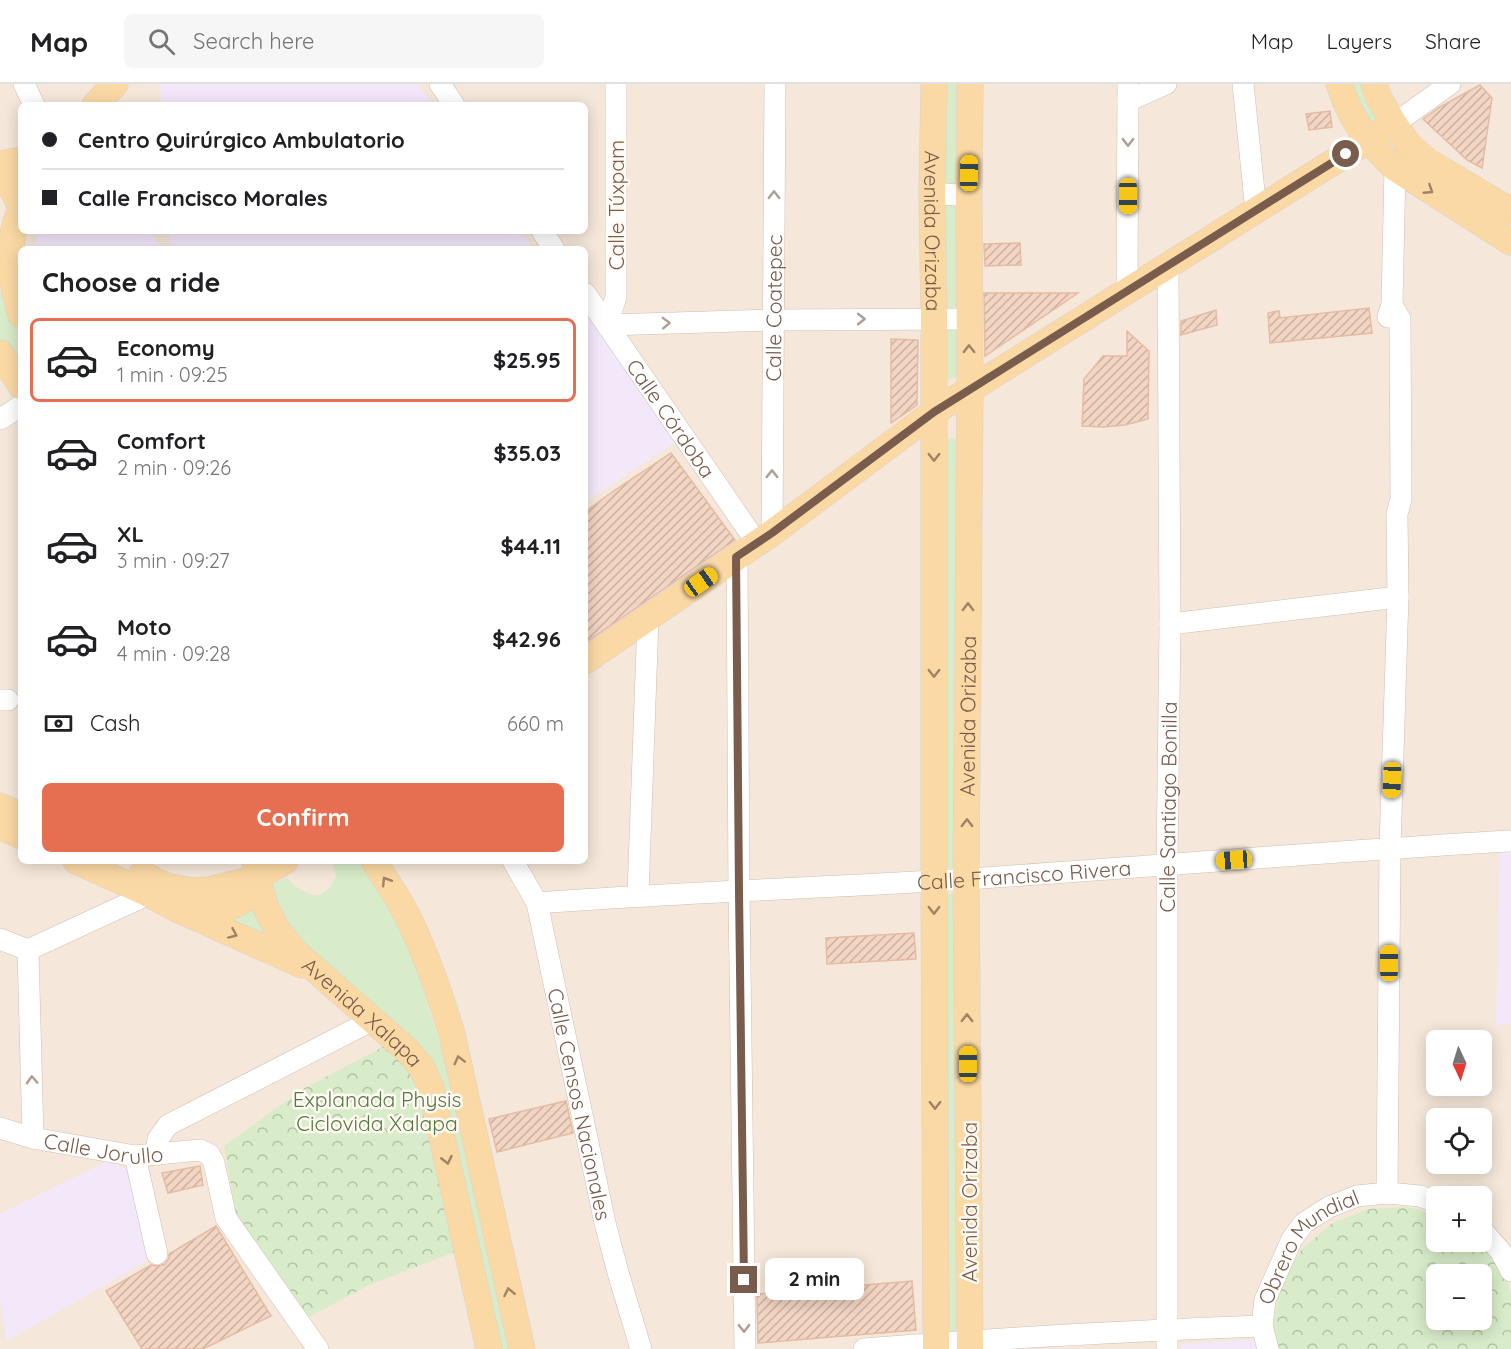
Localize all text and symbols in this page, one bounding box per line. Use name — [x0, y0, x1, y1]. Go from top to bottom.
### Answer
search box — [124, 14, 544, 68]
text: Map — [30, 24, 88, 59]
icon: search — [145, 25, 178, 58]
text: Search here — [193, 27, 315, 55]
text: Map — [1251, 28, 1294, 54]
text: Layers — [1327, 28, 1392, 54]
text: Share — [1425, 28, 1481, 54]
text: Centro Quirúrgico Ambulatorio — [78, 126, 405, 154]
one-way arrow — [1122, 138, 1134, 147]
street label: Calle Túxpam — [603, 140, 629, 270]
route start — [1332, 140, 1359, 167]
street label: Avenida Orizaba — [919, 150, 947, 312]
car — [960, 155, 978, 191]
car — [1119, 178, 1137, 214]
one-way arrow — [1423, 182, 1433, 194]
text: Calle Francisco Morales — [78, 184, 328, 212]
one-way arrow — [768, 191, 780, 200]
street label: Calle Coatepec — [760, 234, 787, 382]
text: Choose a ride — [42, 265, 220, 299]
one-way arrow — [856, 313, 865, 325]
one-way arrow — [661, 317, 670, 329]
icon: car — [45, 333, 99, 387]
text: Economy — [117, 334, 215, 362]
one-way arrow — [963, 344, 976, 353]
text: $25.95 — [493, 346, 561, 374]
street label: Calle Córdoba — [621, 354, 721, 483]
text: 1 min · 09:25 — [117, 362, 228, 387]
icon: car — [45, 426, 99, 480]
text: Comfort — [117, 427, 206, 455]
text: $35.03 — [493, 439, 561, 467]
one-way arrow — [928, 453, 940, 462]
text: 2 min · 09:26 — [117, 455, 231, 480]
one-way arrow — [766, 470, 779, 479]
icon: car — [45, 519, 99, 573]
text: XL — [117, 520, 144, 548]
text: $44.11 — [500, 532, 561, 560]
text: 3 min · 09:27 — [117, 548, 230, 573]
car — [681, 564, 721, 600]
one-way arrow — [962, 602, 975, 611]
icon: car — [45, 612, 99, 666]
text: Moto — [117, 613, 171, 641]
text: $42.96 — [492, 625, 561, 653]
street label: Avenida Orizaba — [954, 636, 981, 796]
text: 4 min · 09:28 — [117, 641, 231, 666]
one-way arrow — [928, 669, 940, 678]
street label: Calle Santiago Bonilla — [1154, 701, 1182, 913]
icon: cash — [42, 707, 75, 740]
text: Cash — [90, 709, 141, 737]
text: 660 m — [507, 711, 564, 736]
car — [1382, 762, 1402, 798]
button: Confirm — [42, 783, 564, 852]
one-way arrow — [960, 818, 973, 827]
car — [1215, 850, 1253, 870]
street label: Calle Francisco Rivera — [916, 854, 1132, 895]
one-way arrow — [383, 876, 394, 887]
one-way arrow — [928, 906, 940, 915]
one-way arrow — [226, 927, 237, 939]
car — [1380, 945, 1398, 981]
street label: Avenida Xalapa — [297, 952, 429, 1072]
street label: Calle Censos Nacionales — [542, 986, 617, 1223]
one-way arrow — [961, 1013, 973, 1022]
north arrow — [1426, 1030, 1492, 1096]
map controls — [1426, 1030, 1492, 1330]
car — [959, 1046, 977, 1082]
one-way arrow — [453, 1056, 466, 1066]
one-way arrow — [25, 1075, 38, 1084]
park label: Explanada Physis Ciclovida Xalapa — [293, 1086, 461, 1136]
one-way arrow — [929, 1101, 941, 1110]
button: locate — [1426, 1108, 1492, 1174]
street label: Avenida Orizaba — [956, 1122, 982, 1282]
street label: Calle Jorullo — [42, 1127, 164, 1169]
one-way arrow — [440, 1155, 453, 1165]
street label: Obrero Mundial — [1252, 1184, 1363, 1308]
button: + — [1426, 1186, 1492, 1252]
callout: 2 min — [765, 1259, 864, 1301]
button: − — [1426, 1264, 1492, 1330]
route end — [730, 1266, 757, 1293]
text: 2 min — [788, 1266, 841, 1291]
one-way arrow — [504, 1287, 517, 1297]
one-way arrow — [738, 1323, 751, 1332]

